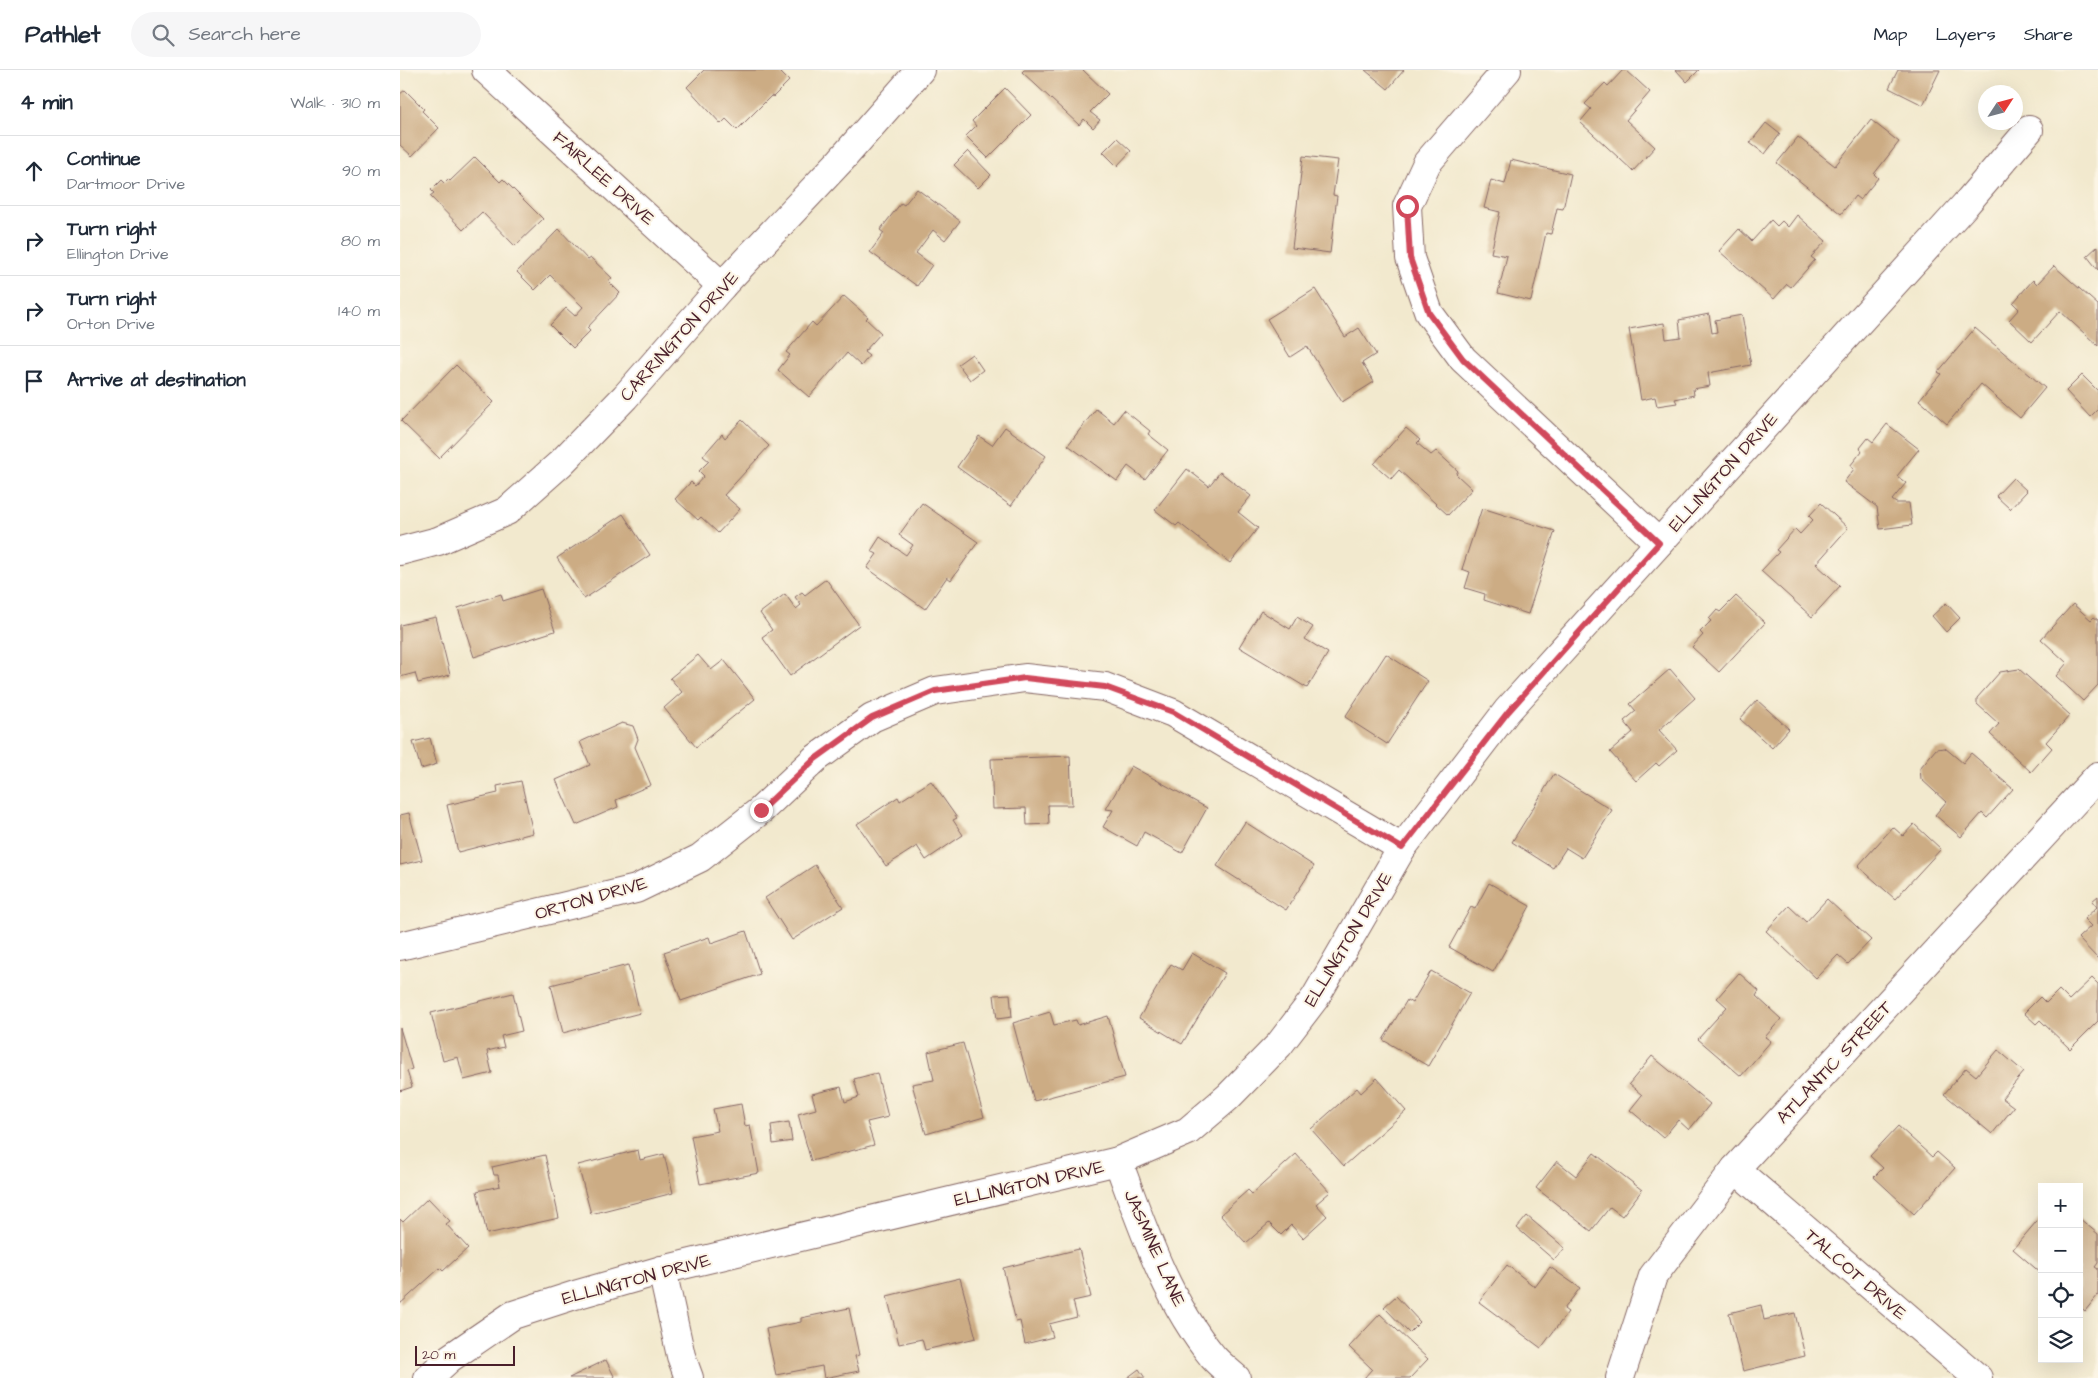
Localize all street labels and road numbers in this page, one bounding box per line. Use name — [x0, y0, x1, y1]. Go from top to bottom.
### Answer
street label: FAIRLEE DRIVE — [547, 126, 660, 231]
street label: CARRINGTON DRIVE — [614, 266, 745, 407]
street label: ELLINGTON DRIVE — [1663, 407, 1784, 538]
street label: ELLINGTON DRIVE — [1298, 867, 1399, 1011]
street label: ORTON DRIVE — [532, 870, 651, 926]
street label: ATLANTIC STREET — [1771, 995, 1899, 1129]
street label: ELLINGTON DRIVE — [952, 1154, 1107, 1213]
street label: JASMINE LANE — [1118, 1186, 1192, 1311]
street label: TALCOT DRIVE — [1799, 1223, 1912, 1326]
street label: ELLINGTON DRIVE — [559, 1248, 714, 1311]

